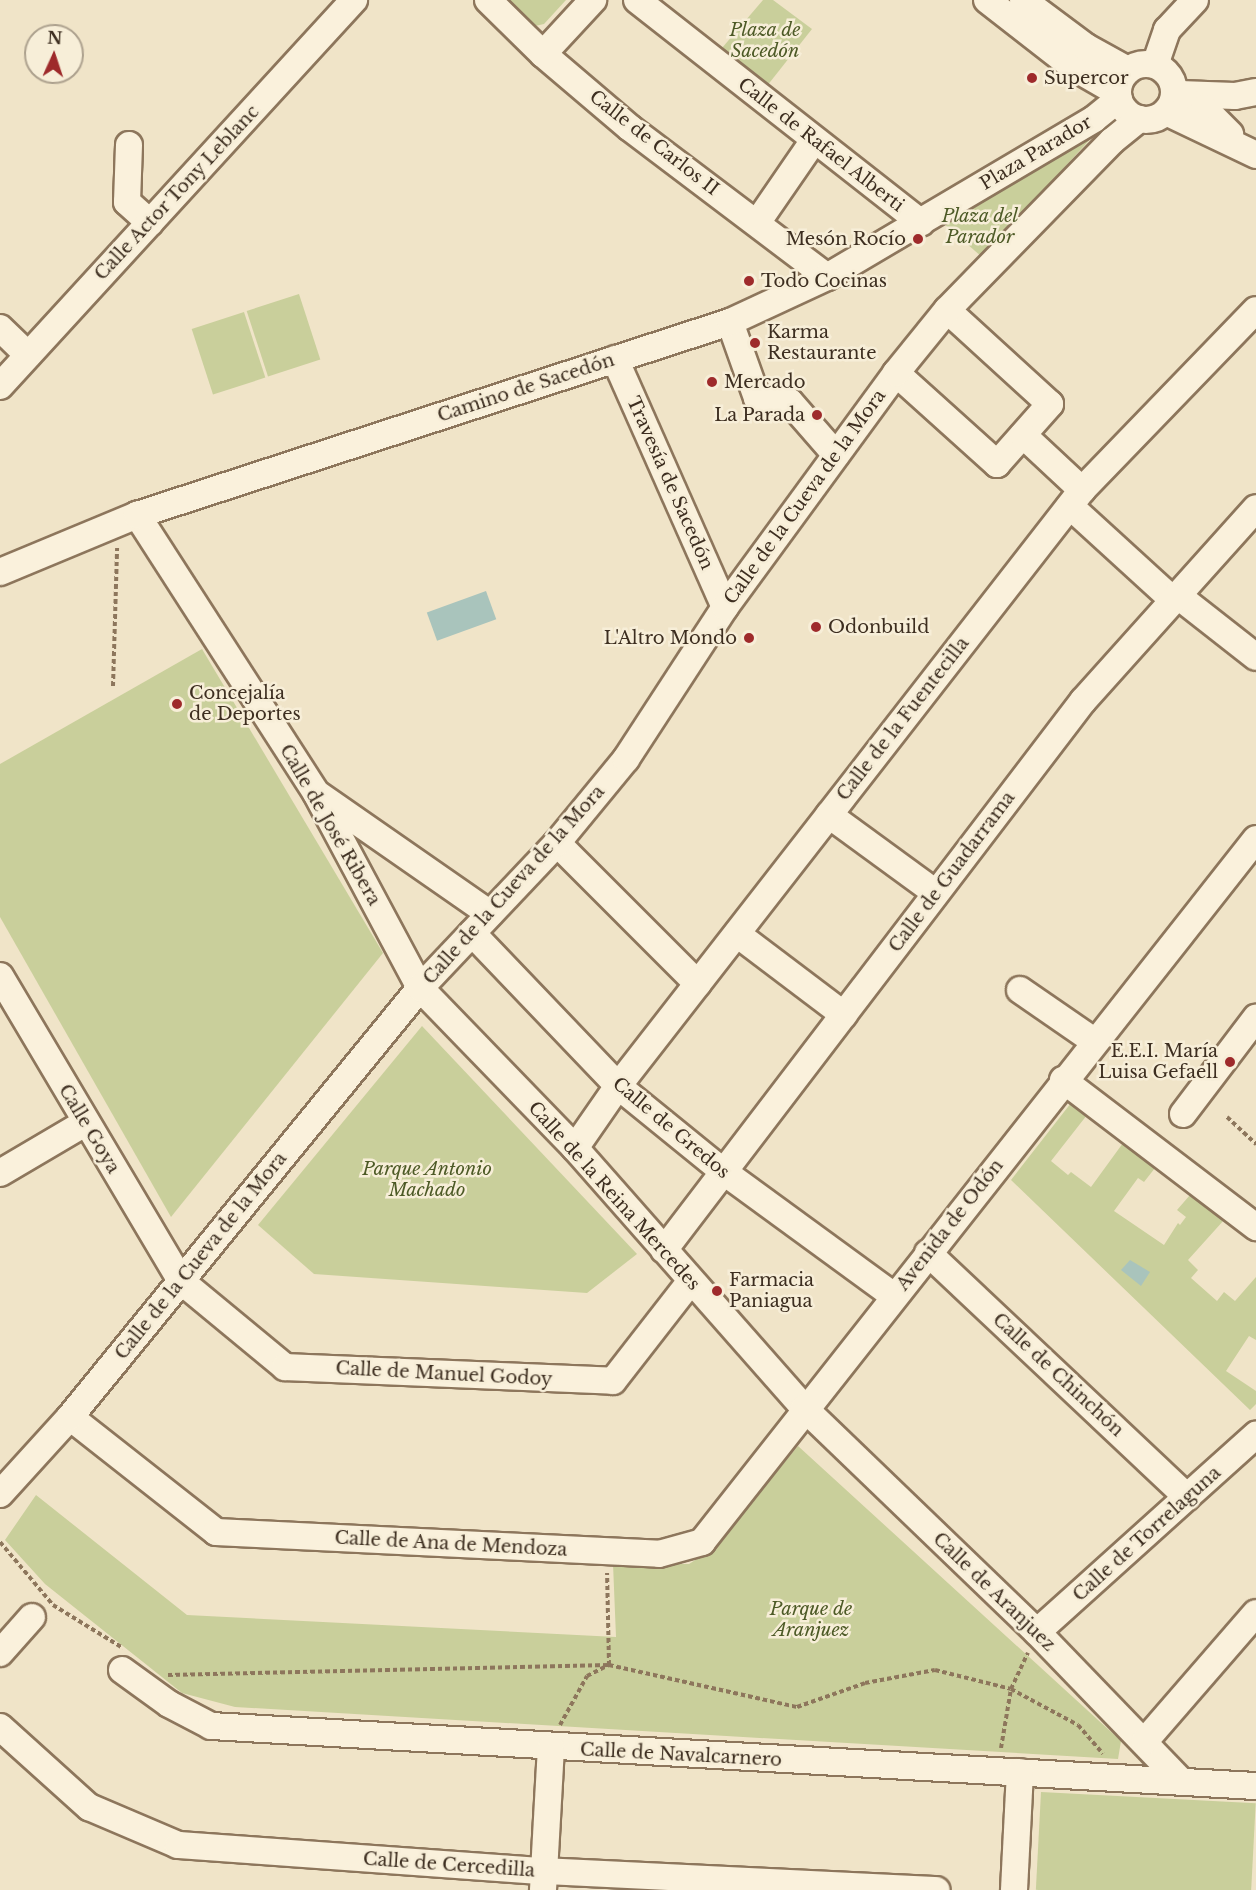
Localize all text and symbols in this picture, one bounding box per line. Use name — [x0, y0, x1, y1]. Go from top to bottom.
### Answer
park label: Plaza de Sacedón — [729, 20, 801, 63]
north arrow — [24, 24, 84, 84]
text: N — [47, 28, 63, 48]
place label: Supercor — [1044, 67, 1129, 89]
marker: Supercor — [1025, 71, 1039, 85]
street label: Calle de Rafael Alberti — [733, 73, 909, 217]
street label: Calle de Carlos II — [585, 86, 723, 200]
street label: Calle Actor Tony Leblanc — [90, 100, 264, 286]
street label: Plaza Parador — [976, 111, 1096, 195]
park label: Plaza del Parador — [942, 206, 1018, 248]
place label: Mesón Rocío — [786, 228, 906, 250]
marker: Mesón Rocío — [911, 232, 925, 246]
place label: Todo Cocinas — [761, 270, 887, 292]
marker: Todo Cocinas — [742, 274, 756, 288]
place label: Karma Restaurante — [767, 322, 876, 364]
marker: Karma Restaurante — [748, 336, 762, 350]
street label: Camino de Sacedón — [435, 349, 617, 427]
place label: Mercado — [724, 371, 805, 393]
marker: Mercado — [705, 375, 719, 389]
street label: Calle de la Cueva de la Mora — [720, 385, 890, 609]
street label: Travesía de Sacedón — [622, 393, 718, 573]
place label: La Parada — [714, 404, 805, 426]
marker: La Parada — [810, 408, 824, 422]
place label: Odonbuild — [828, 616, 929, 638]
marker: Odonbuild — [809, 620, 823, 634]
place label: L'Altro Mondo — [604, 627, 737, 649]
marker: L'Altro Mondo — [742, 631, 756, 645]
street label: Calle de la Fuentecilla — [832, 633, 974, 805]
place label: Concejalía de Deportes — [189, 683, 301, 726]
marker: Concejalía de Deportes — [170, 697, 184, 711]
street label: Calle de José Ribera — [275, 741, 385, 909]
street label: Calle de la Cueva de la Mora — [419, 781, 609, 989]
street label: Calle de Guadarrama — [885, 787, 1019, 957]
place label: E.E.I. María Luisa Gefaell — [1098, 1041, 1218, 1084]
marker: E.E.I. María Luisa Gefaell — [1223, 1055, 1237, 1069]
street label: Calle de Gredos — [608, 1073, 734, 1183]
street label: Calle Goya — [54, 1081, 124, 1177]
street label: Calle de la Reina Mercedes — [523, 1097, 705, 1295]
street label: Calle de la Cueva de la Mora — [111, 1148, 291, 1364]
street label: Avenida de Odón — [892, 1155, 1008, 1295]
park label: Parque Antonio Machado — [362, 1159, 492, 1202]
place label: Farmacia Paniagua — [729, 1270, 814, 1312]
marker: Farmacia Paniagua — [710, 1284, 724, 1298]
street label: Calle de Chinchón — [988, 1309, 1128, 1441]
street label: Calle de Manuel Godoy — [335, 1358, 553, 1390]
street label: Calle de Torrelaguna — [1069, 1462, 1225, 1606]
street label: Calle de Ana de Mendoza — [334, 1527, 568, 1561]
street label: Calle de Aranjuez — [928, 1528, 1060, 1656]
park label: Parque de Aranjuez — [770, 1599, 852, 1642]
street label: Calle de Navalcarnero — [580, 1739, 782, 1771]
street label: Calle de Cercedilla — [362, 1848, 536, 1882]

